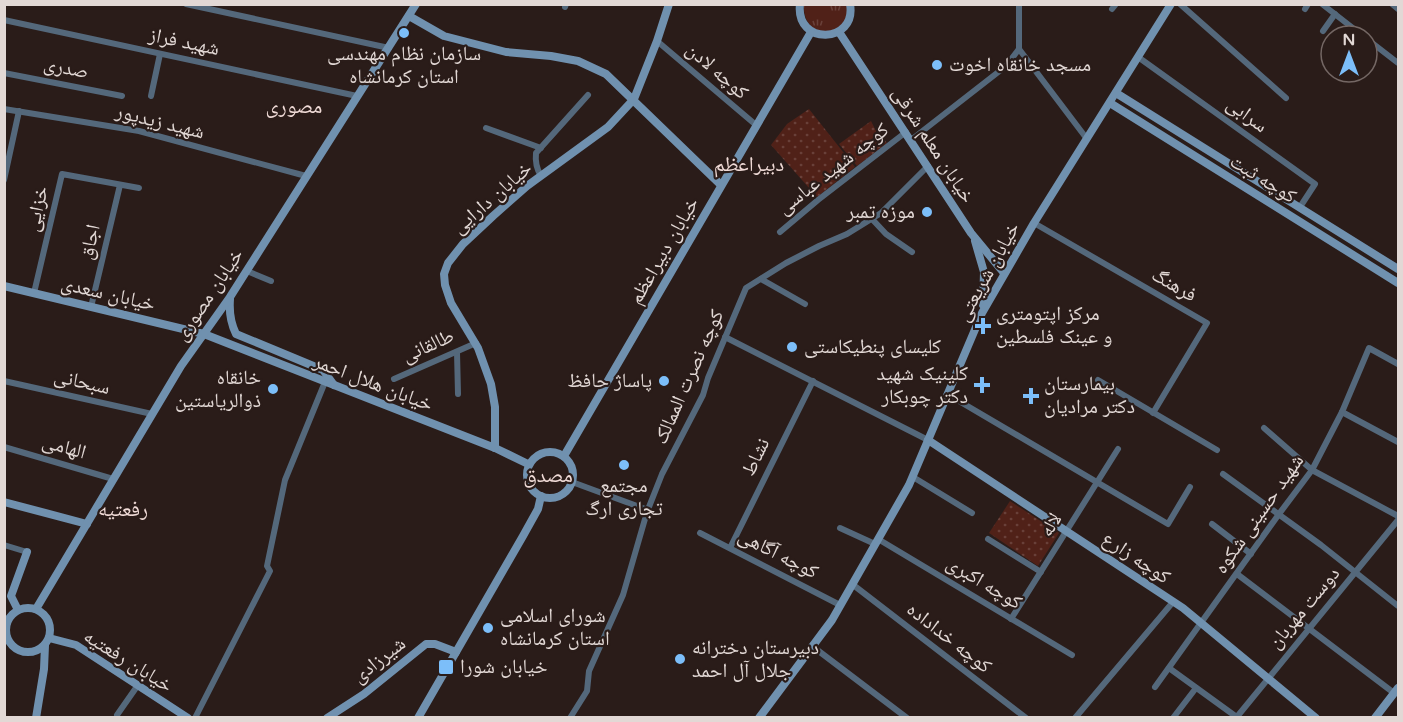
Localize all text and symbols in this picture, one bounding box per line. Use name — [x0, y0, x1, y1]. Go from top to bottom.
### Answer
street label: شهید فراز — [145, 23, 222, 61]
north arrow — [1319, 24, 1379, 84]
marker: سازمان نظام مهندسی استان کرمانشاه — [397, 26, 411, 40]
text: N — [1343, 30, 1355, 50]
street label: کوچه لادن — [681, 37, 753, 105]
place label: سازمان نظام مهندسی استان کرمانشاه — [327, 42, 481, 89]
street label: صدری — [41, 52, 91, 84]
place label: مسجد خانقاه اخوت — [949, 53, 1091, 77]
marker: مسجد خانقاه اخوت — [930, 58, 944, 72]
street label: خیابان معلم شرقی — [886, 82, 980, 208]
street label: سرابی — [1222, 92, 1272, 138]
district label: مصوری — [266, 94, 322, 119]
street label: شهید زیدپور — [112, 99, 207, 145]
street label: کوچه شهید عباسی — [772, 118, 894, 220]
street label: کوچه ثبت — [1225, 149, 1301, 209]
district label: دبیراعظم — [714, 152, 784, 178]
street label: خیابان دارایی — [447, 156, 537, 239]
street label: خزایی — [20, 184, 54, 234]
street label: خیابان دبیراعظم — [624, 193, 705, 309]
place label: موزه تمبر — [845, 200, 915, 224]
marker: موزه تمبر — [920, 205, 934, 219]
street label: خیابان شریعتی — [951, 218, 1025, 326]
street label: اجاق — [74, 222, 106, 262]
street label: خیابان مصوری — [169, 244, 249, 346]
street label: فرهنگ — [1147, 263, 1201, 307]
street label: خیابان سعدی — [59, 272, 158, 317]
place label: مرکز اپتومتری و عینک فلسطین — [996, 302, 1112, 349]
street label: کوچه نصرت الممالک — [649, 306, 729, 448]
marker: مرکز اپتومتری و عینک فلسطین — [974, 317, 992, 335]
street label: طالقانی — [398, 324, 458, 368]
place label: کلیسای پنطیکاستی — [804, 335, 941, 359]
marker: کلیسای پنطیکاستی — [785, 340, 799, 354]
street label: خیابان هلال احمر — [309, 349, 436, 417]
place label: کلینیک شهید دکتر چوبکار — [876, 362, 968, 409]
street label: سبحانی — [52, 364, 112, 400]
place label: خانقاه ذوالریاستین — [175, 366, 261, 413]
place label: پاساژ حافظ — [567, 369, 652, 393]
place label: بیمارستان دکتر مرادیان — [1044, 372, 1135, 419]
marker: پاساژ حافظ — [657, 374, 671, 388]
marker: کلینیک شهید دکتر چوبکار — [973, 376, 991, 394]
marker: خانقاه ذوالریاستین — [266, 382, 280, 396]
marker: بیمارستان دکتر مرادیان — [1022, 387, 1040, 405]
street label: الهامی — [39, 429, 89, 465]
street label: نشاط — [737, 434, 775, 480]
street label: شهید حسینی شکوه — [1209, 450, 1309, 578]
marker: مجتمع تجاری ارگ — [617, 458, 631, 472]
district label: مصدق — [523, 463, 573, 488]
place label: مجتمع تجاری ارگ — [585, 474, 663, 521]
district label: رفعتیه — [98, 497, 148, 522]
street label: لاله — [1035, 509, 1067, 541]
street label: کوچه آگاهی — [734, 524, 822, 584]
street label: کوچه زارع — [1097, 527, 1175, 589]
street label: کوچه اکبری — [942, 551, 1026, 615]
street label: دوست مهربان — [1263, 562, 1345, 654]
street label: کوچه خداداده — [902, 597, 996, 679]
place label: شورای اسلامی استان کرمانشاه — [500, 604, 610, 651]
marker: شورای اسلامی استان کرمانشاه — [481, 621, 495, 635]
street label: خیابان رفعتیه — [79, 624, 177, 698]
street label: شیرزادی — [347, 632, 411, 688]
place label: دبیرستان دخترانه جلال آل احمد — [692, 636, 819, 683]
marker: دبیرستان دخترانه جلال آل احمد — [673, 652, 687, 666]
place label: خیابان شورا — [460, 655, 548, 679]
marker: خیابان شورا — [437, 658, 455, 676]

